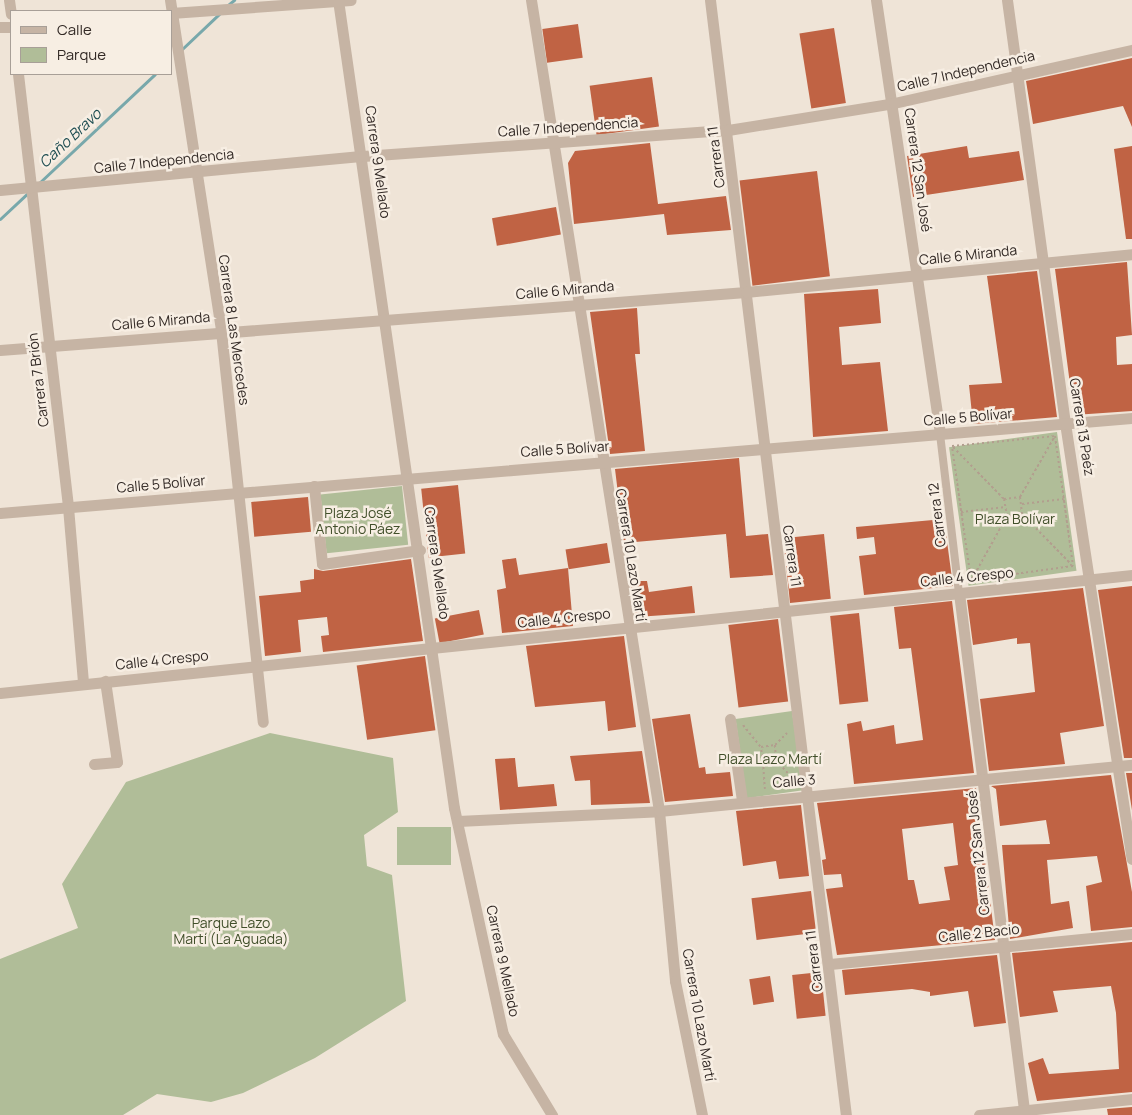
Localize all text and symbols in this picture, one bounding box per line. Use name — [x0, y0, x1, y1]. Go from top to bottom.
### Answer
legend — [10, 10, 172, 75]
text: Calle — [57, 19, 92, 40]
text: Parque — [57, 44, 106, 65]
street label: Calle 7 Independencia — [896, 47, 1036, 95]
water label: Caño Bravo — [35, 105, 105, 171]
street label: Carrera 9 Mellado — [362, 105, 394, 219]
street label: Carrera 12 San José — [901, 107, 935, 233]
street label: Calle 7 Independencia — [497, 114, 639, 140]
street label: Carrera 11 — [704, 125, 728, 189]
street label: Calle 7 Independencia — [93, 145, 235, 177]
street label: Calle 6 Miranda — [918, 241, 1018, 269]
street label: Carrera 8 Las Mercedes — [215, 254, 253, 406]
street label: Calle 6 Miranda — [515, 277, 615, 303]
street label: Calle 6 Miranda — [111, 308, 211, 334]
street label: Carrera 7 Brión — [24, 332, 52, 428]
street label: Carrera 13 Paéz — [1066, 377, 1098, 477]
street label: Calle 5 Bolívar — [923, 405, 1013, 429]
street label: Calle 5 Bolívar — [520, 438, 610, 460]
street label: Calle 5 Bolívar — [116, 472, 206, 496]
street label: Carrera 12 — [925, 482, 949, 548]
street label: Carrera 10 Lazo Martí — [612, 487, 650, 623]
park label: Plaza José Antonio Páez — [316, 505, 400, 538]
street label: Carrera 9 Mellado — [421, 506, 453, 620]
park label: Plaza Bolívar — [975, 511, 1055, 527]
street label: Carrera 11 — [779, 524, 805, 588]
street label: Calle 4 Crespo — [920, 564, 1014, 590]
street label: Calle 4 Crespo — [517, 605, 611, 631]
street label: Calle 4 Crespo — [115, 647, 209, 673]
park label: Plaza Lazo Martí — [718, 751, 822, 767]
street label: Calle 3 — [772, 771, 816, 791]
street label: Carrera 12 San José — [963, 790, 993, 916]
street label: Carrera 9 Mellado — [483, 904, 523, 1018]
park label: Parque Lazo Martí (La Aguada) — [174, 915, 288, 948]
street label: Calle 2 Bacio — [938, 920, 1020, 946]
street label: Carrera 11 — [802, 929, 826, 993]
street label: Carrera 10 Lazo Martí — [679, 947, 719, 1083]

